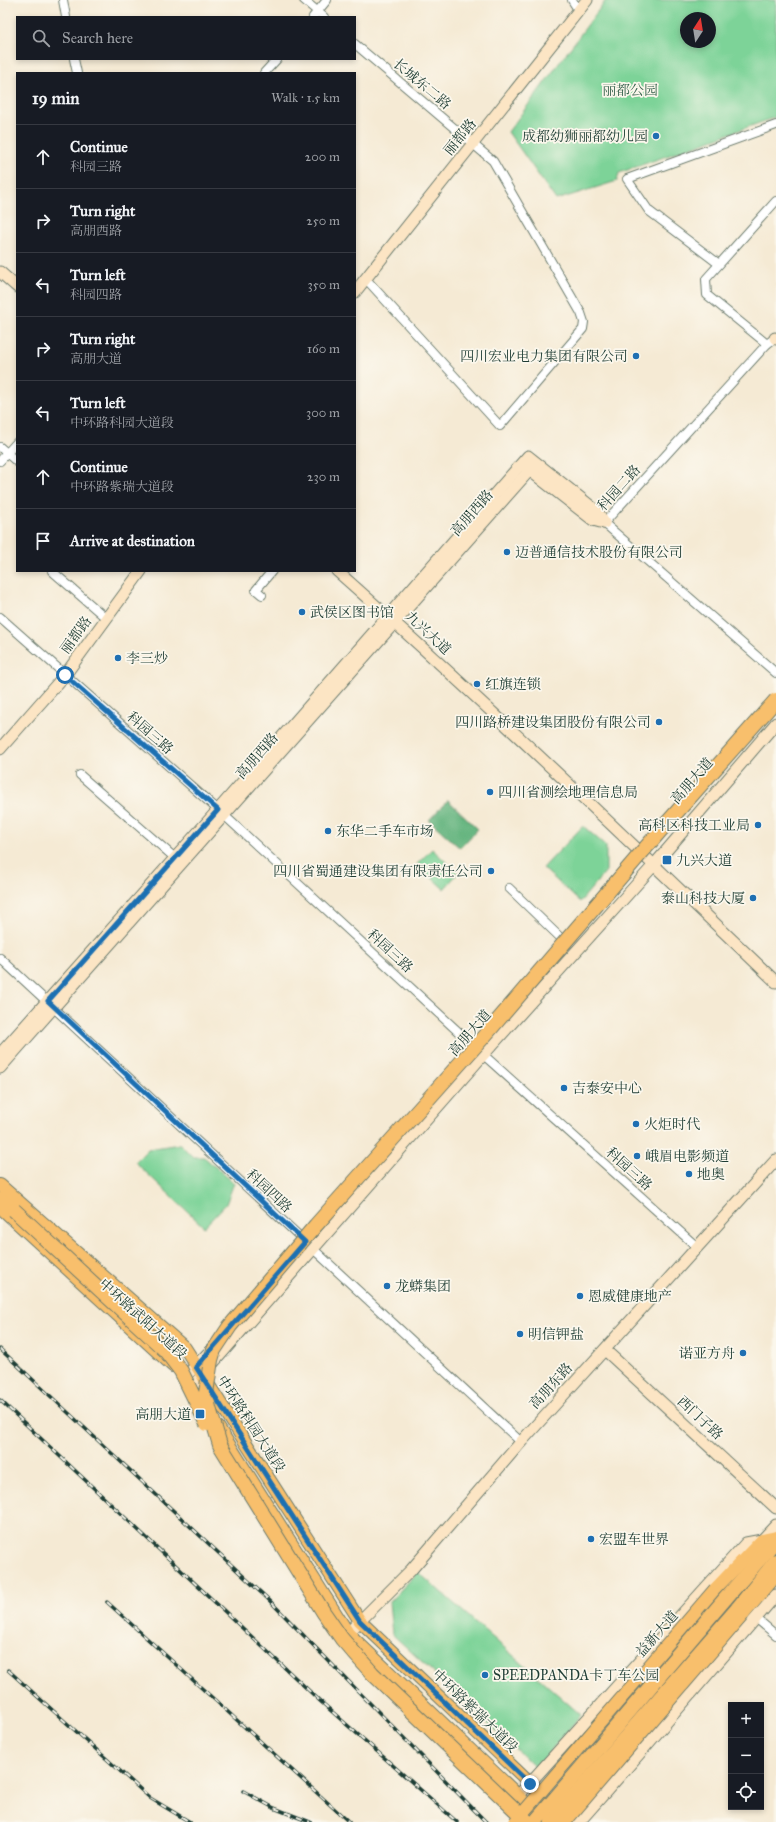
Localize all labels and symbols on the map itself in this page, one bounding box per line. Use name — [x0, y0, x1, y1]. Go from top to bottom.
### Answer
north arrow — [680, 12, 716, 48]
street label: 长城东二路 — [390, 55, 454, 113]
park label: 丽都公园 — [602, 82, 658, 99]
street label: 丽都路 — [440, 115, 480, 159]
place label: 成都幼狮丽都幼儿园 — [522, 128, 648, 145]
marker: 成都幼狮丽都幼儿园 — [651, 131, 661, 141]
place label: 四川宏业电力集团有限公司 — [460, 348, 628, 365]
marker: 四川宏业电力集团有限公司 — [631, 351, 641, 361]
street label: 科园二路 — [594, 462, 644, 514]
street label: 高朋西路 — [447, 486, 497, 540]
place label: 迈普通信技术股份有限公司 — [515, 544, 683, 561]
marker: 迈普通信技术股份有限公司 — [502, 547, 512, 557]
place label: 武侯区图书馆 — [310, 604, 394, 621]
marker: 武侯区图书馆 — [297, 607, 307, 617]
street label: 九兴大道 — [402, 608, 454, 658]
street label: 丽都路 — [57, 613, 95, 657]
place label: 李三炒 — [126, 650, 168, 667]
marker: 李三炒 — [113, 653, 123, 663]
route start — [56, 666, 74, 684]
place label: 红旗连锁 — [485, 676, 541, 693]
marker: 红旗连锁 — [472, 679, 482, 689]
street label: 科园三路 — [123, 708, 177, 758]
place label: 四川路桥建设集团股份有限公司 — [455, 714, 651, 731]
marker: 四川路桥建设集团股份有限公司 — [654, 717, 664, 727]
street label: 高朋西路 — [232, 729, 282, 783]
street label: 高朋大道 — [667, 754, 717, 808]
place label: 四川省测绘地理信息局 — [498, 784, 638, 801]
marker: 四川省测绘地理信息局 — [485, 787, 495, 797]
place label: 高科区科技工业局 — [638, 817, 750, 834]
marker: 高科区科技工业局 — [753, 820, 763, 830]
place label: 东华二手车市场 — [336, 823, 434, 840]
marker: 东华二手车市场 — [323, 826, 333, 836]
place label: 九兴大道 — [676, 852, 732, 869]
marker: 九兴大道 — [661, 854, 673, 866]
place label: 四川省蜀通建设集团有限责任公司 — [273, 863, 483, 880]
marker: 四川省蜀通建设集团有限责任公司 — [486, 866, 496, 876]
place label: 泰山科技大厦 — [661, 890, 745, 907]
marker: 泰山科技大厦 — [748, 893, 758, 903]
street label: 科园三路 — [364, 926, 416, 976]
street label: 高朋大道 — [445, 1006, 495, 1060]
place label: 吉泰安中心 — [572, 1080, 642, 1097]
marker: 吉泰安中心 — [559, 1083, 569, 1093]
place label: 火炬时代 — [644, 1116, 700, 1133]
marker: 火炬时代 — [631, 1119, 641, 1129]
street label: 科园三路 — [603, 1144, 655, 1194]
place label: 峨眉电影频道 — [645, 1148, 729, 1165]
marker: 峨眉电影频道 — [632, 1151, 642, 1161]
street label: 科园四路 — [243, 1166, 295, 1216]
place label: 地奥 — [697, 1166, 725, 1183]
marker: 地奥 — [684, 1169, 694, 1179]
street label: 中环路武阳大道段 — [96, 1275, 190, 1363]
place label: 龙蟒集团 — [395, 1278, 451, 1295]
marker: 龙蟒集团 — [382, 1281, 392, 1291]
place label: 恩威健康地产 — [588, 1288, 672, 1305]
marker: 恩威健康地产 — [575, 1291, 585, 1301]
place label: 明信钾盐 — [528, 1326, 584, 1343]
marker: 明信钾盐 — [515, 1329, 525, 1339]
place label: 诺亚方舟 — [679, 1345, 735, 1362]
marker: 诺亚方舟 — [738, 1348, 748, 1358]
street label: 高朋东路 — [526, 1360, 576, 1412]
street label: 中环路科园大道段 — [213, 1372, 289, 1476]
street label: 西门子路 — [674, 1393, 726, 1443]
place label: 高朋大道 — [135, 1406, 191, 1423]
marker: 高朋大道 — [194, 1408, 206, 1420]
place label: 宏盟车世界 — [599, 1531, 669, 1548]
marker: 宏盟车世界 — [586, 1534, 596, 1544]
street label: 益新大道 — [632, 1607, 682, 1661]
street label: 中环路紫瑞大道段 — [429, 1666, 521, 1756]
place label: SPEEDPANDA卡丁车公园 — [493, 1667, 659, 1684]
marker: SPEEDPANDA卡丁车公园 — [480, 1670, 490, 1680]
route end — [521, 1775, 539, 1793]

